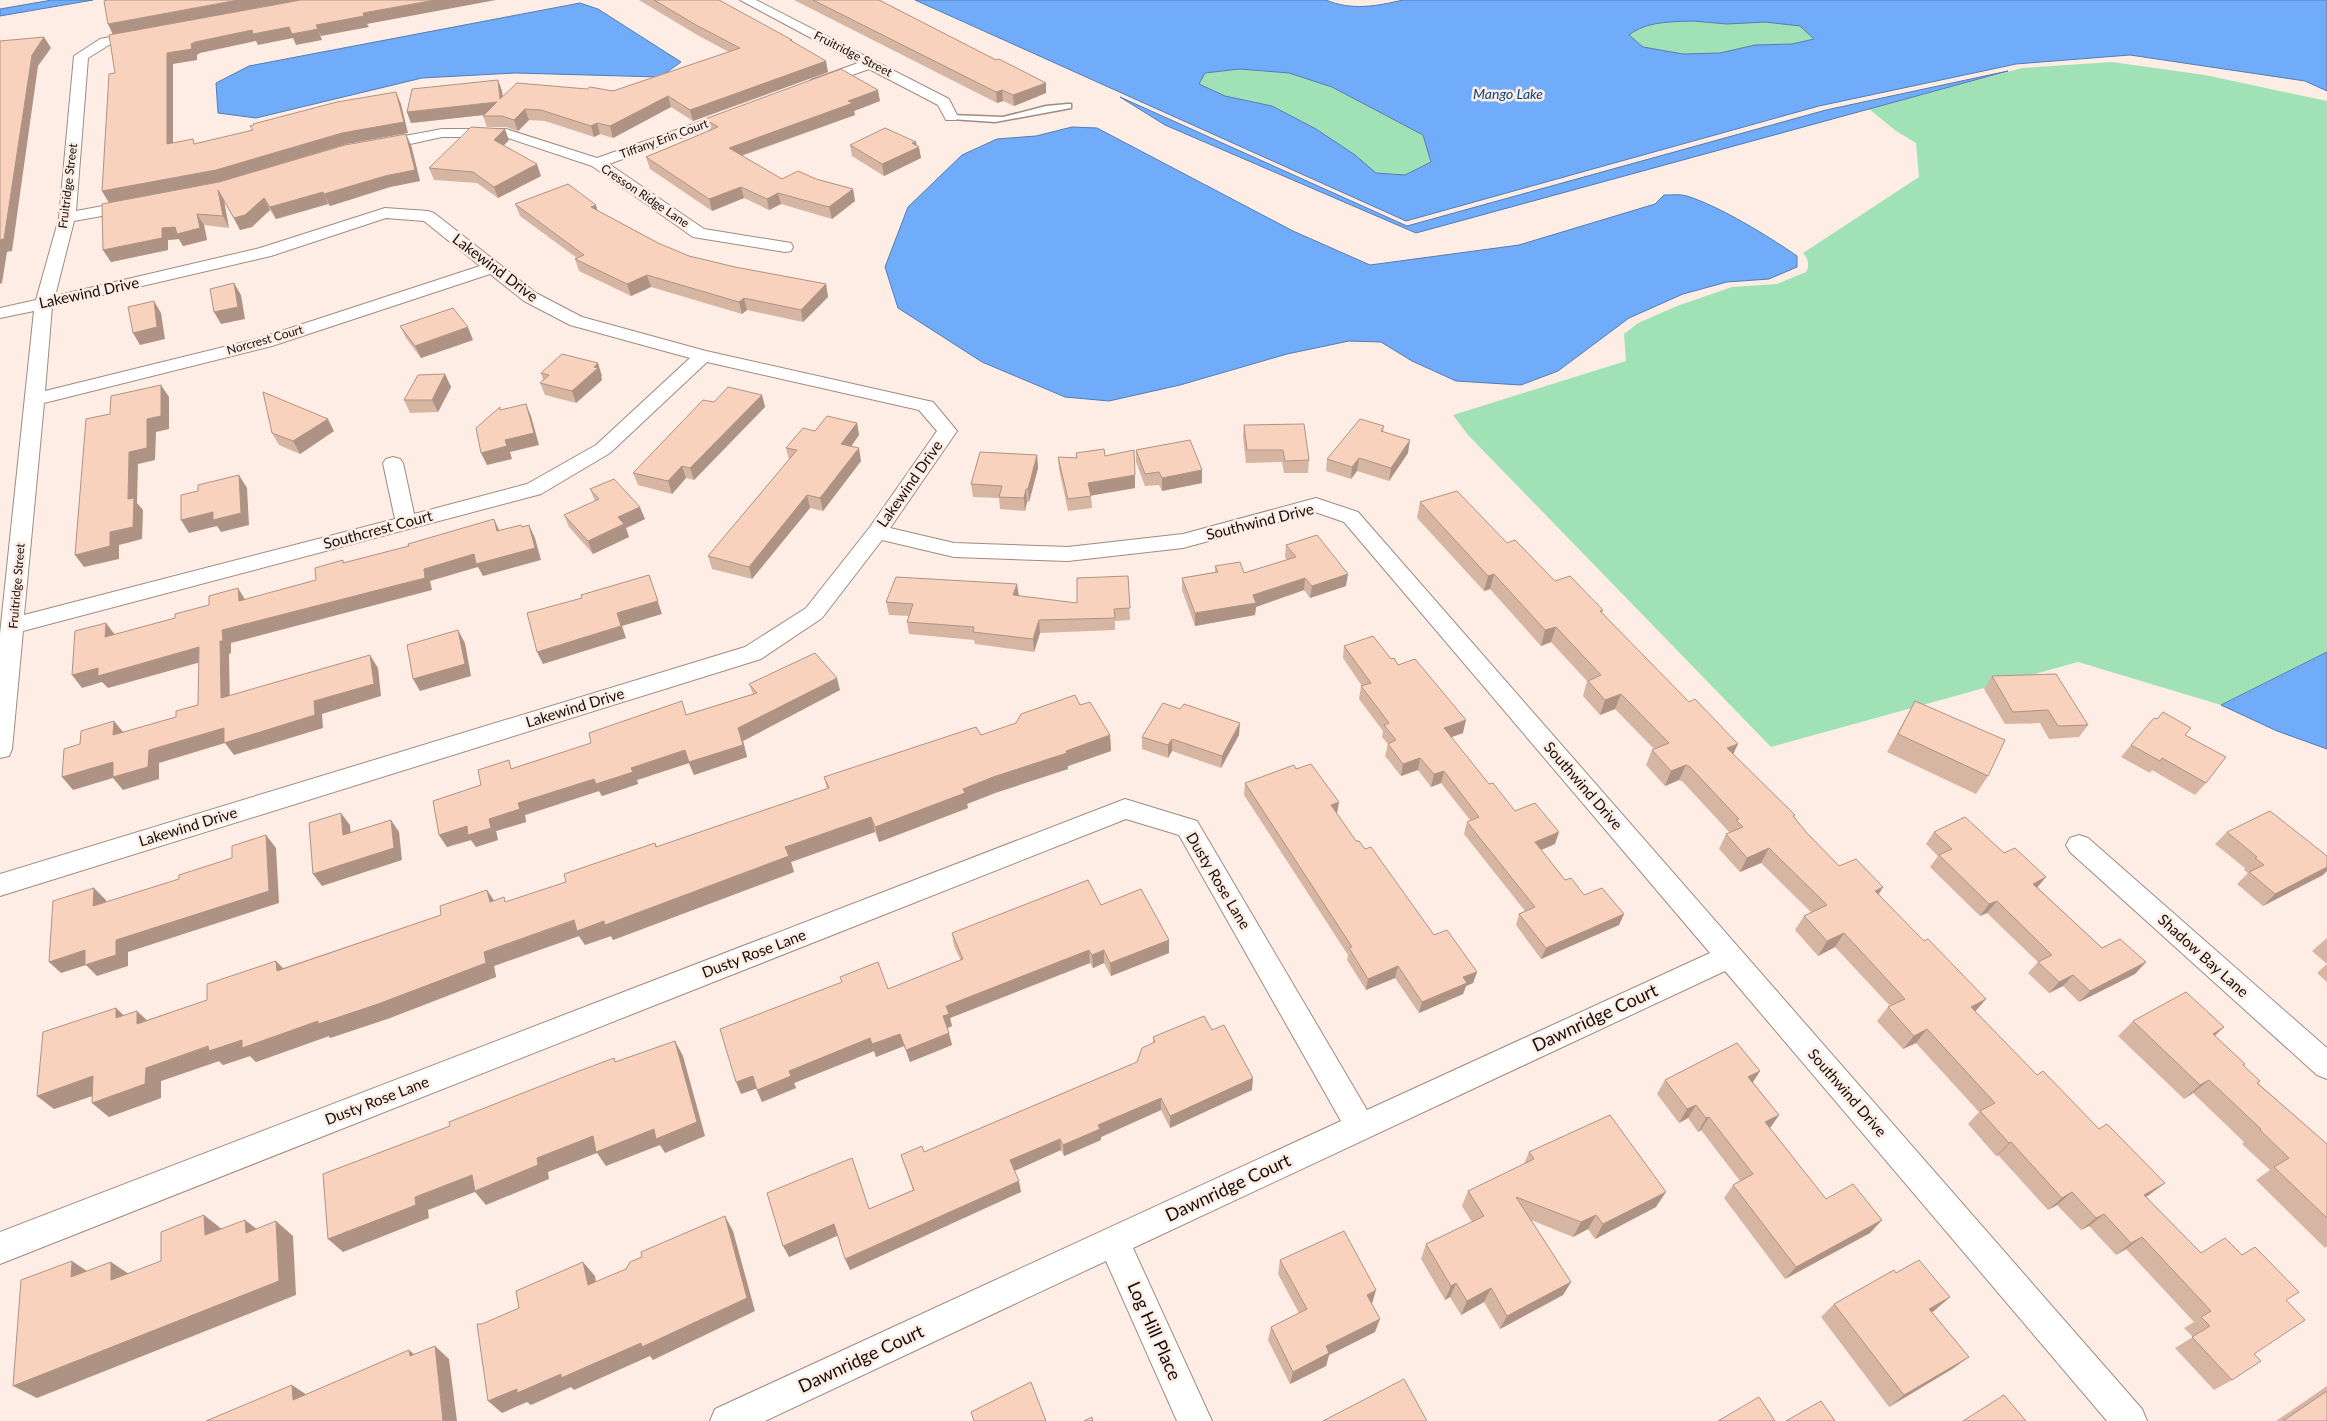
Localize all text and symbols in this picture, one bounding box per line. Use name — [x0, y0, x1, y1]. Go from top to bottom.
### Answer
street label: Fruitridge Street — [812, 27, 895, 80]
water label: Mango Lake — [1473, 85, 1543, 102]
street label: Tiffany Erin Court — [617, 115, 711, 162]
street label: Fruitridge Street — [55, 142, 80, 229]
street label: Cresson Ridge Lane — [598, 161, 692, 231]
street label: Lakewind Drive — [449, 229, 542, 305]
street label: Lakewind Drive — [37, 273, 141, 311]
street label: Norcrest Court — [225, 321, 305, 358]
street label: Lakewind Drive — [873, 436, 946, 530]
street label: Southwind Drive — [1204, 499, 1316, 543]
street label: Southcrest Court — [321, 506, 435, 552]
street label: Fruitridge Street — [5, 542, 28, 629]
street label: Lakewind Drive — [523, 684, 626, 731]
street label: Southwind Drive — [1541, 738, 1627, 833]
street label: Lakewind Drive — [136, 803, 239, 850]
street label: Dusty Rose Lane — [1183, 829, 1255, 932]
street label: Shadow Bay Lane — [2155, 910, 2253, 1001]
street label: Dusty Rose Lane — [699, 925, 808, 981]
street label: Dawnridge Court — [1528, 978, 1661, 1056]
street label: Southwind Drive — [1805, 1045, 1891, 1140]
street label: Dusty Rose Lane — [322, 1072, 431, 1128]
street label: Dawnridge Court — [1161, 1148, 1294, 1226]
street label: Log Hill Place — [1123, 1278, 1186, 1383]
street label: Dawnridge Court — [794, 1319, 927, 1397]

